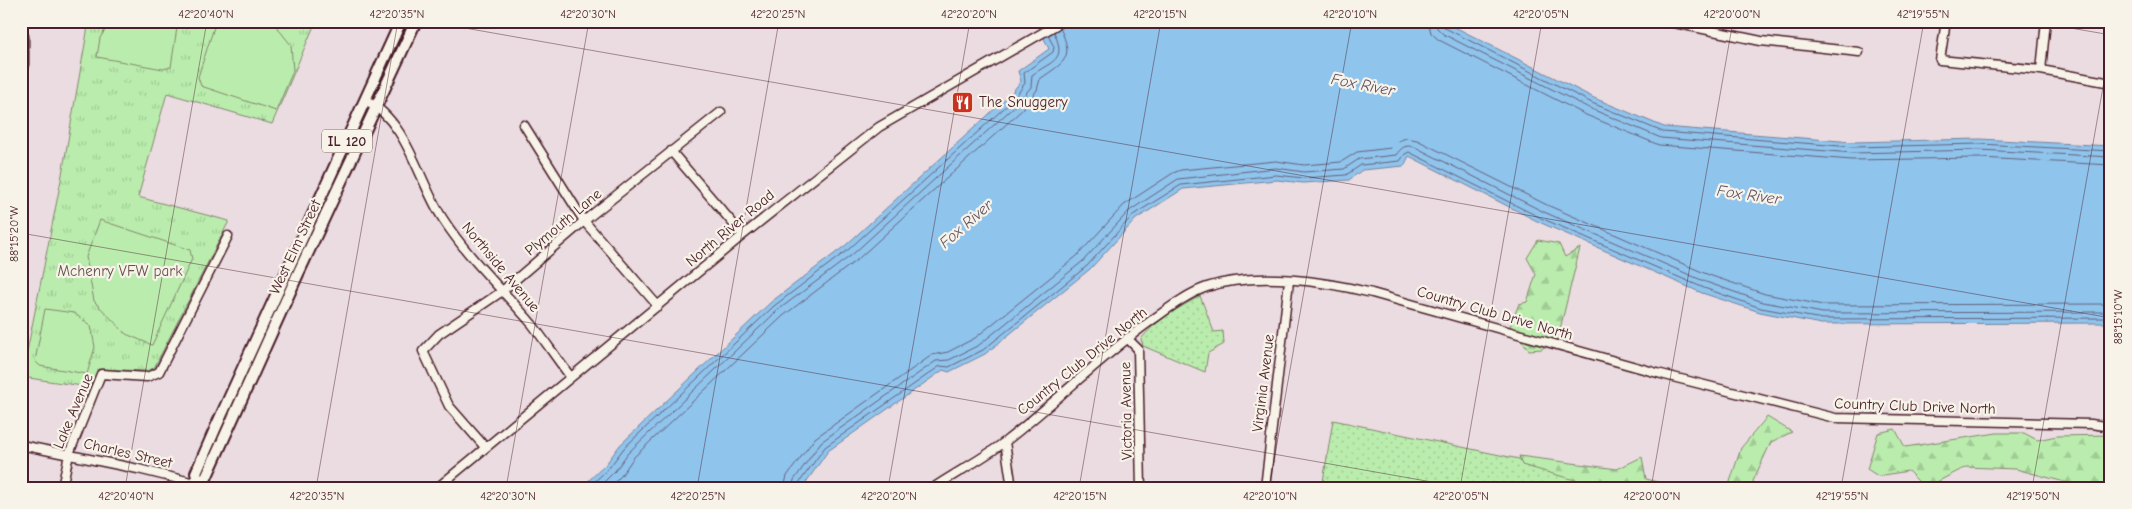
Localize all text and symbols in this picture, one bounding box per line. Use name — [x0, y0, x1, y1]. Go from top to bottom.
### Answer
text: 42°20'40"N — [178, 7, 234, 21]
text: 42°20'35"N — [370, 7, 424, 21]
text: 42°20'30"N — [560, 7, 616, 21]
text: 42°20'25"N — [751, 7, 805, 21]
text: 42°20'20"N — [941, 7, 997, 21]
text: 42°20'15"N — [1133, 7, 1187, 21]
text: 42°20'10"N — [1323, 7, 1377, 21]
text: 42°20'05"N — [1513, 7, 1569, 21]
text: 42°20'00"N — [1704, 7, 1760, 21]
text: 42°19'55"N — [1897, 7, 1949, 21]
water label: Fox River — [1330, 70, 1397, 100]
restaurant icon: The Snuggery — [951, 90, 975, 114]
place label: The Snuggery — [979, 93, 1068, 111]
road number: IL 120 — [322, 130, 372, 152]
water label: Fox River — [1716, 182, 1783, 208]
street label: Plymouth Lane — [521, 184, 605, 259]
street label: North River Road — [682, 186, 778, 270]
street label: West Elm Street — [265, 196, 325, 297]
water label: Fox River — [936, 196, 997, 252]
text: 88°15'20"W — [7, 205, 21, 262]
street label: Northside Avenue — [458, 218, 544, 316]
park label: Mchenry VFW park — [58, 262, 183, 280]
street label: Country Club Drive North — [1415, 282, 1575, 344]
text: 88°15'10"W — [2111, 289, 2125, 344]
street label: Country Club Drive North — [1014, 303, 1150, 419]
street label: Virginia Avenue — [1248, 333, 1278, 433]
street label: Victoria Avenue — [1116, 361, 1136, 460]
street label: Lake Avenue — [49, 370, 97, 451]
street label: Country Club Drive North — [1834, 394, 1996, 418]
street label: Charles Street — [82, 434, 175, 472]
text: 42°20'40"N — [98, 489, 154, 503]
text: 42°20'35"N — [290, 489, 344, 503]
text: 42°20'30"N — [480, 489, 536, 503]
text: 42°20'25"N — [671, 489, 725, 503]
text: 42°20'20"N — [861, 489, 917, 503]
text: 42°20'15"N — [1053, 489, 1107, 503]
text: 42°20'10"N — [1243, 489, 1297, 503]
text: 42°20'05"N — [1433, 489, 1489, 503]
text: 42°20'00"N — [1624, 489, 1680, 503]
text: 42°19'55"N — [1816, 489, 1868, 503]
text: 42°19'50"N — [2006, 489, 2060, 503]

